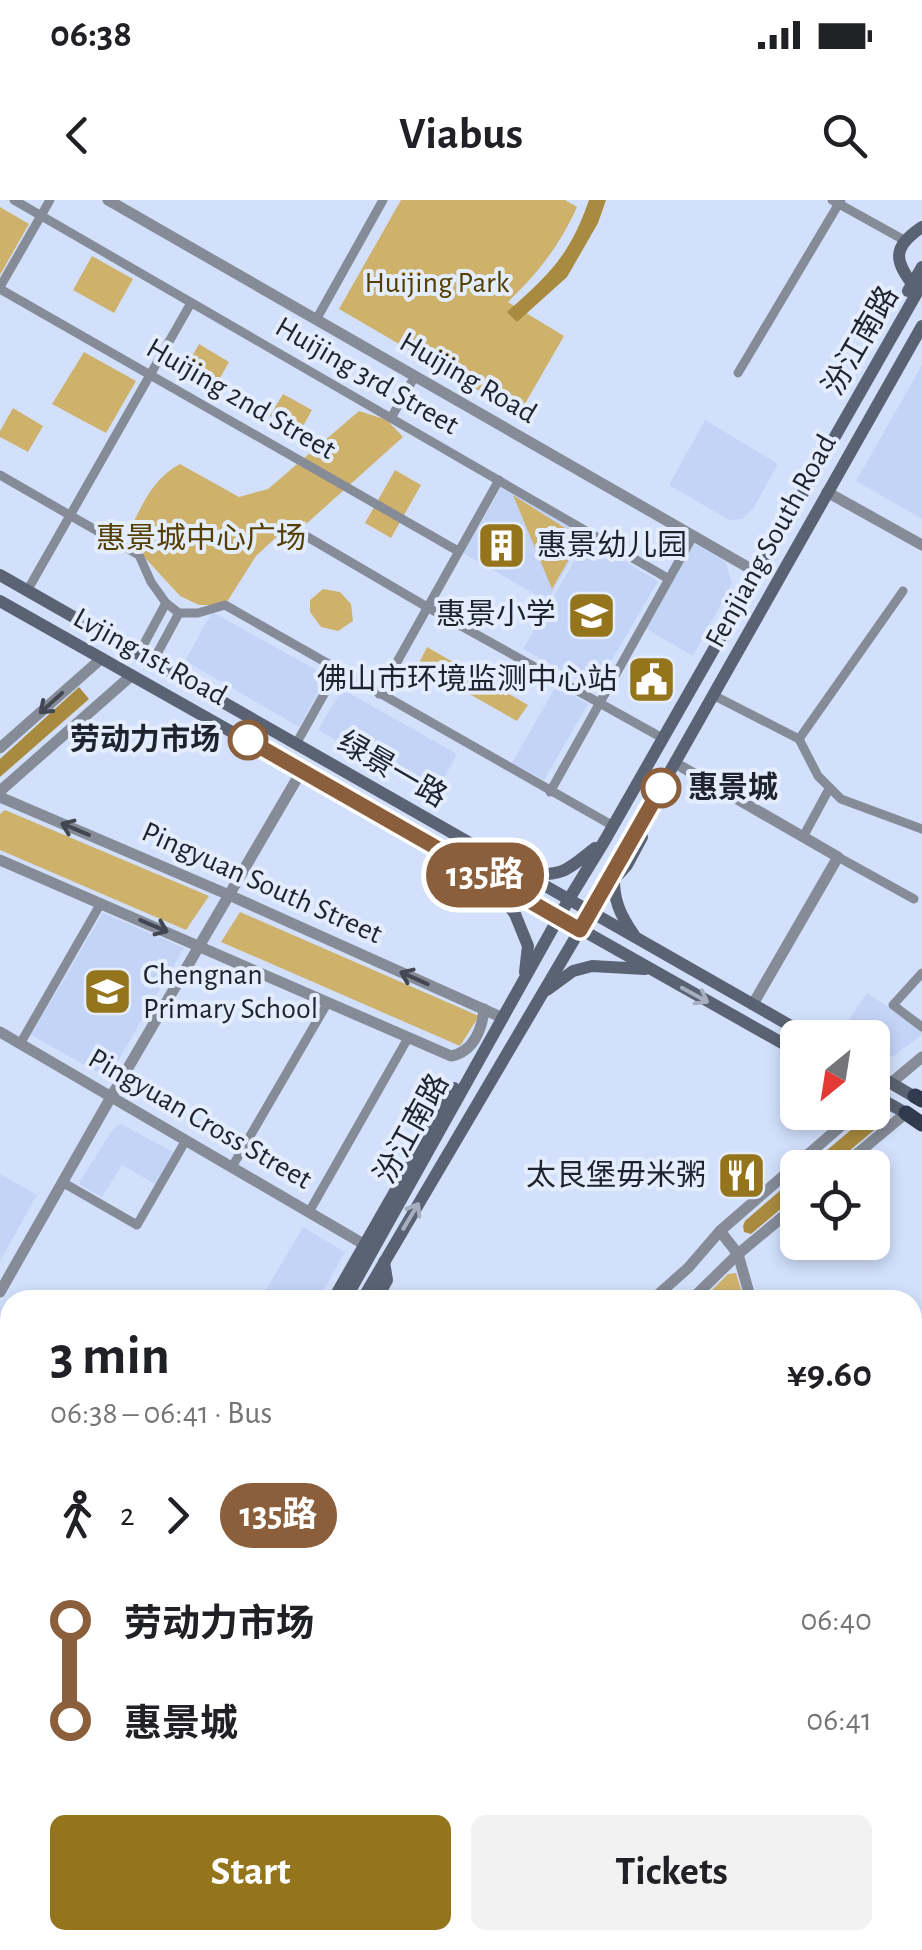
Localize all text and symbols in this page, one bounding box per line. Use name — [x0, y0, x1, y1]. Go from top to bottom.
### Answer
text: 06:38 — [50, 16, 132, 54]
icon: back — [50, 108, 105, 163]
icon: search — [817, 108, 872, 163]
text: Viabus — [399, 112, 523, 157]
park label: Huijing Park — [365, 268, 510, 298]
street label: 汾江南路 — [816, 281, 904, 400]
street label: Huijing 3rd Street — [270, 311, 464, 441]
street label: Huijing Road — [394, 327, 542, 429]
street label: Huijing 2nd Street — [141, 333, 341, 466]
street label: Fenjiang South Road — [700, 429, 842, 653]
building icon: 惠景幼儿园 — [476, 520, 528, 572]
park label: 惠景城中心广场 — [96, 522, 306, 554]
place label: 惠景幼儿园 — [537, 529, 687, 561]
school or university icon: 惠景小学 — [565, 589, 617, 641]
place label: 惠景小学 — [436, 598, 556, 630]
street label: Lvjing 1st Road — [68, 603, 232, 711]
public building icon: 佛山市环境监测中心站 — [626, 654, 678, 706]
place label: 佛山市环境监测中心站 — [317, 663, 617, 695]
one-way arrow — [39, 692, 64, 715]
marker: 劳动力市场 — [229, 721, 267, 759]
place label: 劳动力市场 — [70, 723, 220, 755]
street label: 绿景一路 — [333, 725, 452, 813]
marker: 惠景城 — [642, 769, 680, 807]
place label: 惠景城 — [688, 771, 778, 803]
street label: Pingyuan South Street — [137, 817, 387, 950]
one-way arrow — [60, 819, 91, 837]
line badge: 135路 — [415, 842, 555, 908]
text: 135路 — [446, 858, 524, 893]
one-way arrow — [138, 918, 169, 936]
place label: Chengnan Primary School — [143, 960, 318, 1024]
school or university icon: Chengnan Primary School — [82, 966, 134, 1018]
one-way arrow — [399, 968, 430, 986]
one-way arrow — [680, 985, 710, 1005]
north arrow — [780, 1020, 890, 1130]
map controls — [780, 1020, 890, 1260]
street label: Pingyuan Cross Street — [83, 1043, 317, 1195]
street label: 汾江南路 — [368, 1068, 454, 1189]
restaurant icon: 太艮堡毋米粥 — [715, 1150, 767, 1202]
button: locate — [780, 1150, 890, 1260]
place label: 太艮堡毋米粥 — [526, 1159, 706, 1191]
one-way arrow — [401, 1202, 421, 1231]
text: 3 min — [50, 1329, 170, 1384]
text: ¥9.60 — [787, 1356, 872, 1394]
text: 06:38 – 06:41 · Bus — [50, 1397, 272, 1429]
icon: walk — [50, 1488, 105, 1543]
icon: forward — [150, 1488, 205, 1543]
text: 135路 — [240, 1498, 317, 1533]
text: 2 — [120, 1499, 135, 1531]
text: 06:40 — [800, 1604, 872, 1636]
text: 劳动力市场 — [124, 1606, 314, 1644]
text: 06:41 — [806, 1704, 872, 1736]
text: 惠景城 — [124, 1706, 238, 1744]
button: Start — [50, 1815, 451, 1930]
button: Tickets — [471, 1815, 872, 1930]

